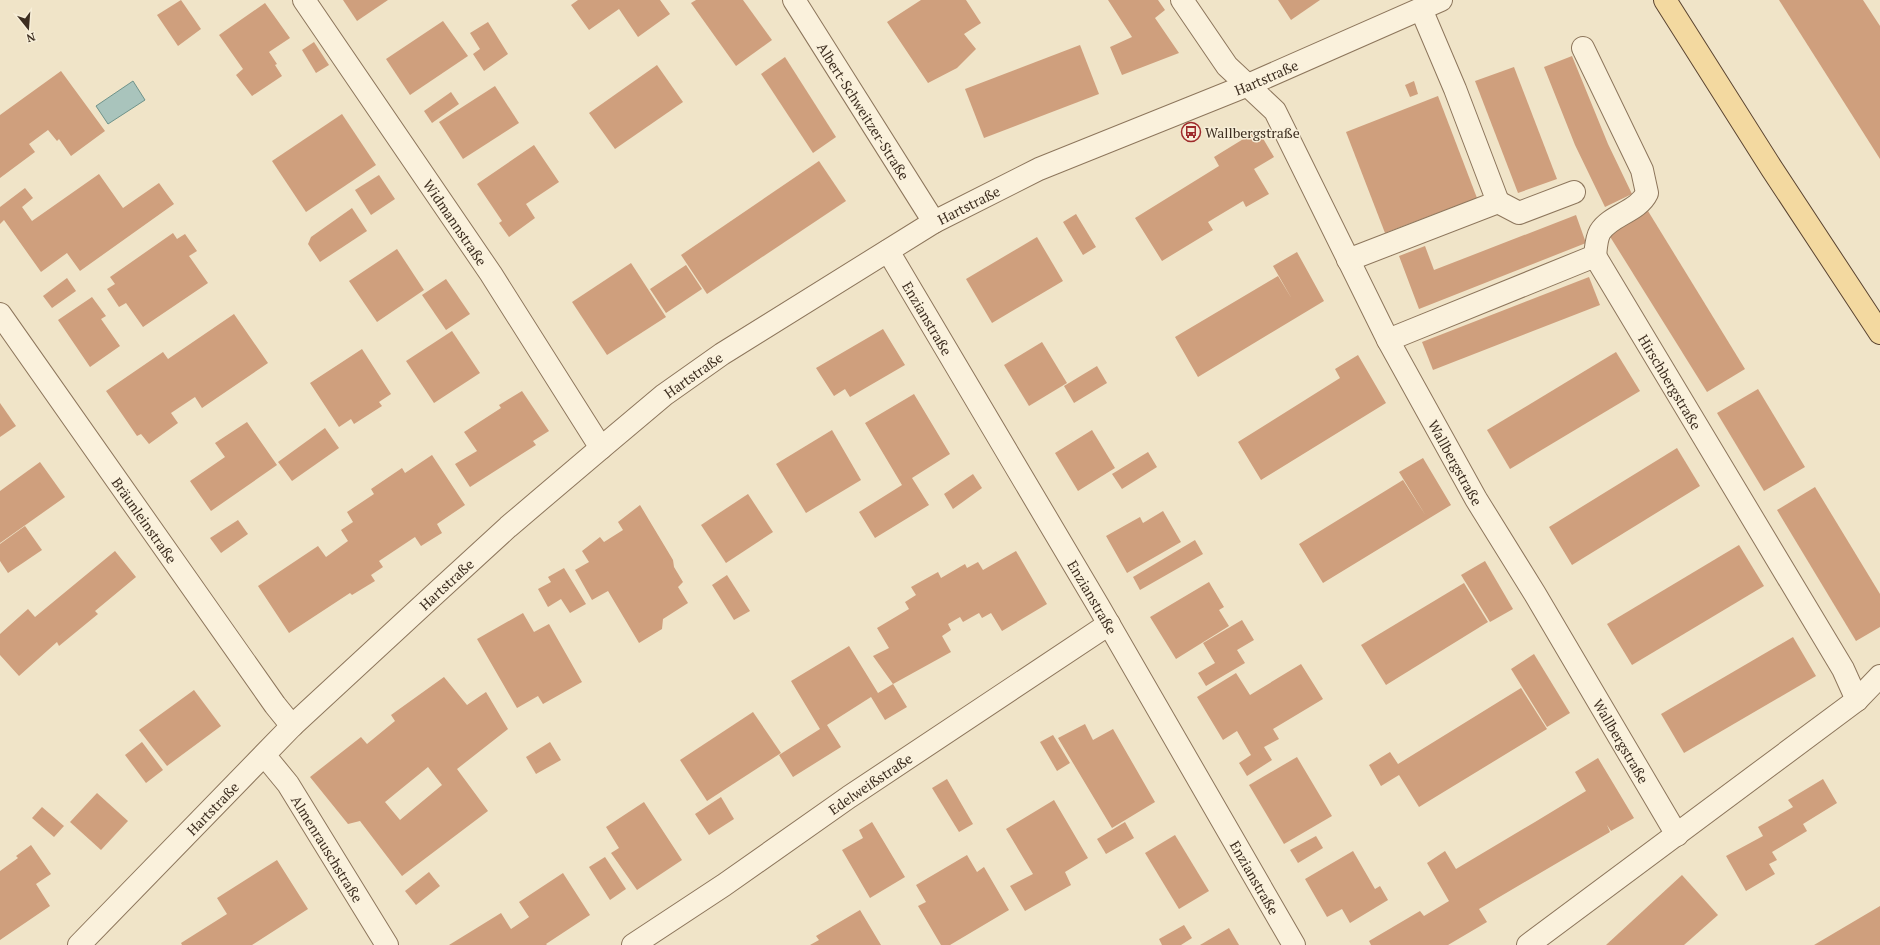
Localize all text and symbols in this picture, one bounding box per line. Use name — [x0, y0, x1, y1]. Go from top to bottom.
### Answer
north arrow — [8, 8, 48, 48]
text: N — [24, 30, 37, 46]
street label: Albert-Schweitzer-Straße — [813, 39, 914, 183]
street label: Hartstraße — [1231, 55, 1301, 99]
bus stop icon: Wallbergstraße — [1180, 121, 1202, 143]
place label: Wallbergstraße — [1205, 123, 1300, 142]
street label: Widmannstraße — [419, 175, 492, 269]
street label: Hartstraße — [934, 181, 1003, 228]
street label: Enzianstraße — [899, 278, 957, 359]
street label: Hirschbergstraße — [1635, 331, 1706, 433]
street label: Hartstraße — [660, 347, 726, 402]
street label: Wallbergstraße — [1424, 416, 1487, 509]
street label: Bräunleinstraße — [108, 473, 182, 567]
street label: Hartstraße — [415, 554, 477, 614]
street label: Enzianstraße — [1064, 556, 1122, 637]
street label: Wallbergstraße — [1589, 695, 1654, 787]
street label: Edelweißstraße — [824, 748, 916, 818]
street label: Hartstraße — [182, 777, 243, 839]
street label: Almenrauschstraße — [288, 791, 368, 906]
street label: Enzianstraße — [1226, 837, 1284, 918]

